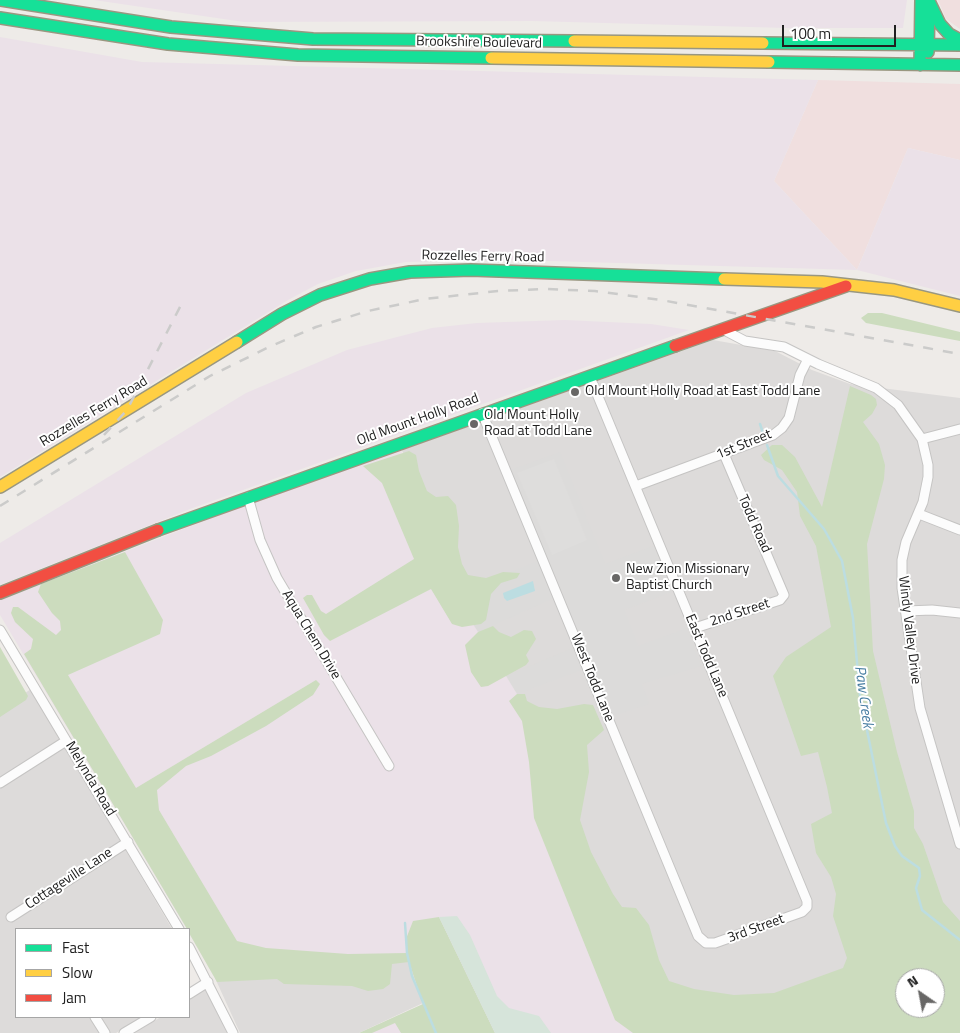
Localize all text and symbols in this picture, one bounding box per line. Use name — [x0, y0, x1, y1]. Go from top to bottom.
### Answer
scale bar — [785, 15, 899, 47]
text: 100 m — [790, 22, 831, 45]
street label: Brookshire Boulevard — [416, 34, 542, 52]
street label: Rozzelles Ferry Road — [421, 248, 545, 266]
street label: Rozzelles Ferry Road — [37, 373, 151, 451]
place label: Old Mount Holly Road at East Todd Lane — [585, 384, 820, 400]
marker: Old Mount Holly Road at East Todd Lane — [569, 386, 581, 398]
street label: Old Mount Holly Road — [355, 390, 481, 450]
place label: Old Mount Holly Road at Todd Lane — [484, 408, 592, 441]
marker: Old Mount Holly Road at Todd Lane — [468, 418, 480, 430]
street label: 1st Street — [714, 426, 774, 464]
street label: Todd Road — [734, 492, 774, 556]
place label: New Zion Missionary Baptist Church — [626, 562, 749, 594]
marker: New Zion Missionary Baptist Church — [610, 572, 622, 584]
street label: Windy Valley Drive — [894, 575, 924, 685]
street label: Aqua Chem Drive — [278, 587, 344, 683]
street label: 2nd Street — [708, 595, 772, 631]
street label: East Todd Lane — [681, 612, 731, 700]
street label: West Todd Lane — [567, 632, 617, 724]
water label: Paw Creek — [850, 665, 876, 729]
street label: Melynda Road — [61, 739, 119, 819]
street label: Cottageville Lane — [22, 845, 116, 913]
street label: 3rd Street — [725, 911, 787, 947]
legend — [15, 928, 190, 1018]
text: Fast — [62, 936, 89, 959]
text: Slow — [62, 961, 93, 984]
north arrow — [895, 968, 945, 1018]
text: N — [902, 969, 922, 992]
text: Jam — [62, 986, 86, 1009]

